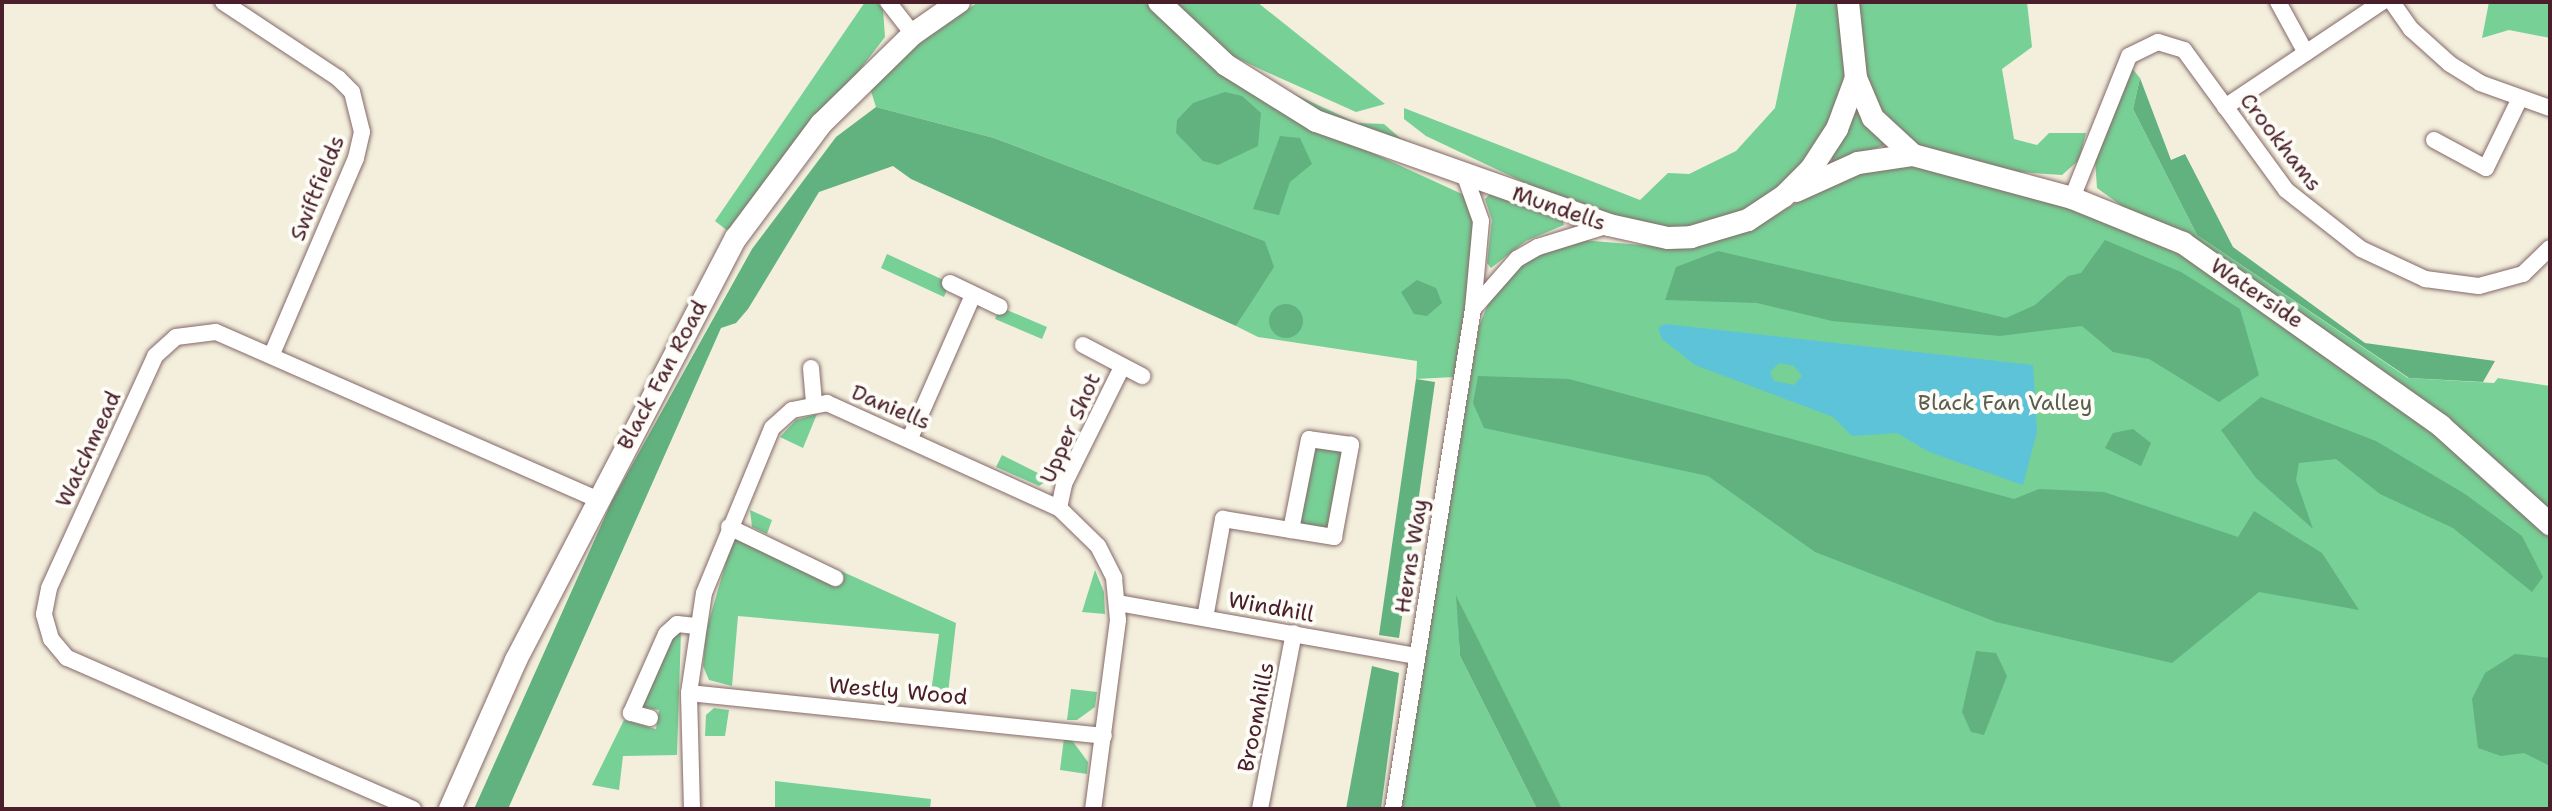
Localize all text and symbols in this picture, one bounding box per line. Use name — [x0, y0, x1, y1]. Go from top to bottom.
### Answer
street label: Crookhams — [2234, 88, 2328, 196]
street label: Swiftfields — [284, 132, 350, 244]
street label: Mundells — [1509, 180, 1609, 236]
street label: Waterside — [2205, 252, 2309, 334]
street label: Black Fan Road — [611, 296, 713, 454]
street label: Upper Shot — [1034, 369, 1106, 487]
street label: Daniells — [848, 379, 934, 435]
street label: Watchmead — [50, 387, 126, 511]
park label: Black Fan Valley — [1918, 390, 2092, 416]
street label: Herns Way — [1389, 497, 1433, 615]
street label: Windhill — [1226, 586, 1316, 628]
street label: Broomhills — [1232, 660, 1280, 774]
street label: Westly Wood — [827, 672, 969, 710]

